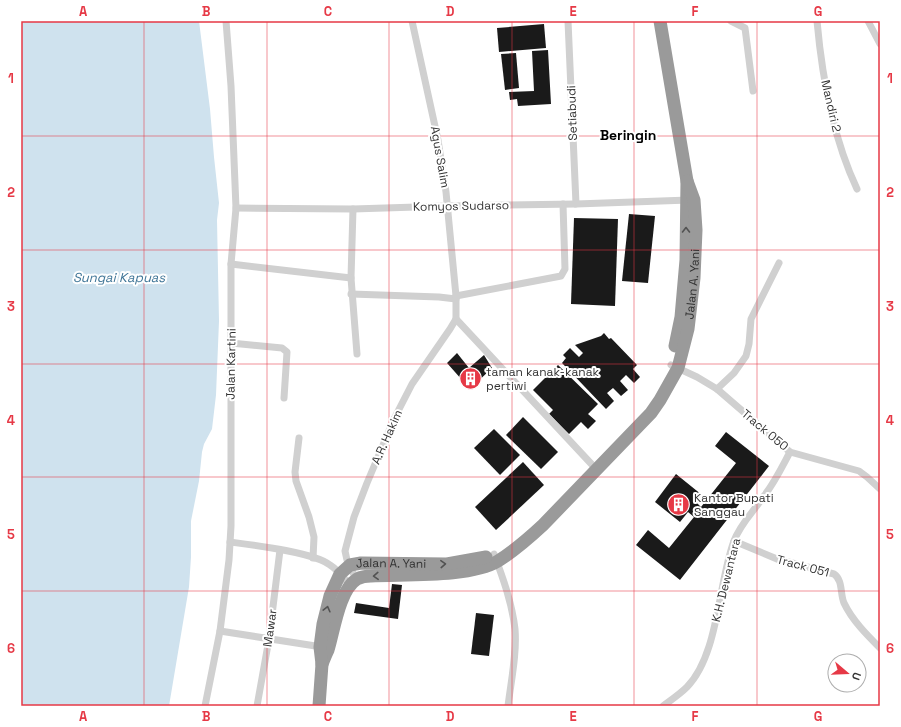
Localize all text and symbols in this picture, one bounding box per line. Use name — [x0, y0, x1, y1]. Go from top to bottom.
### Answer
text: A — [79, 3, 88, 20]
text: B — [202, 3, 211, 20]
text: C — [324, 3, 332, 20]
text: D — [446, 3, 455, 20]
text: E — [569, 3, 577, 20]
text: F — [692, 3, 699, 20]
text: G — [814, 3, 822, 20]
text: 1 — [8, 70, 14, 87]
text: 1 — [887, 70, 893, 87]
street label: Mandiri 2 — [817, 78, 845, 134]
street label: Setiabudi — [563, 85, 581, 141]
street label: Agus Salim — [427, 125, 453, 189]
district label: Beringin — [600, 126, 656, 144]
text: 2 — [7, 184, 15, 201]
text: 2 — [886, 184, 894, 201]
street label: Komyos Sudarso — [413, 197, 509, 215]
one-way arrow — [682, 227, 690, 233]
street label: Jalan A. Yani — [681, 248, 703, 320]
water label: Sungai Kapuas — [73, 269, 166, 286]
text: 3 — [7, 298, 15, 315]
text: 3 — [886, 298, 894, 315]
street label: Jalan Kartini — [222, 328, 240, 400]
place label: taman kanak-kanak pertiwi — [486, 364, 600, 394]
building icon: taman kanak-kanak pertiwi — [458, 366, 484, 392]
street label: Track 050 — [738, 406, 792, 454]
street label: A.R. Hakim — [368, 407, 406, 467]
text: 4 — [7, 412, 15, 429]
text: 4 — [886, 412, 894, 429]
place label: Kantor Bupati Sanggau — [694, 490, 774, 520]
building icon: Kantor Bupati Sanggau — [665, 492, 691, 518]
text: 5 — [7, 526, 15, 543]
text: 5 — [886, 526, 894, 543]
street label: K.H. Dewantara — [708, 536, 744, 624]
street label: Track 051 — [775, 551, 831, 581]
street label: Jalan A. Yani — [354, 555, 426, 572]
one-way arrow — [440, 559, 446, 568]
one-way arrow — [373, 571, 379, 580]
one-way arrow — [322, 605, 330, 612]
street label: Mawar — [259, 608, 281, 648]
text: 6 — [7, 640, 15, 657]
text: 6 — [886, 640, 894, 657]
north arrow — [827, 653, 867, 693]
text: U — [849, 670, 864, 682]
text: A — [79, 708, 88, 725]
text: B — [202, 708, 211, 725]
text: C — [324, 708, 332, 725]
text: D — [446, 708, 455, 725]
text: E — [569, 708, 577, 725]
text: F — [692, 708, 699, 725]
text: G — [814, 708, 822, 725]

